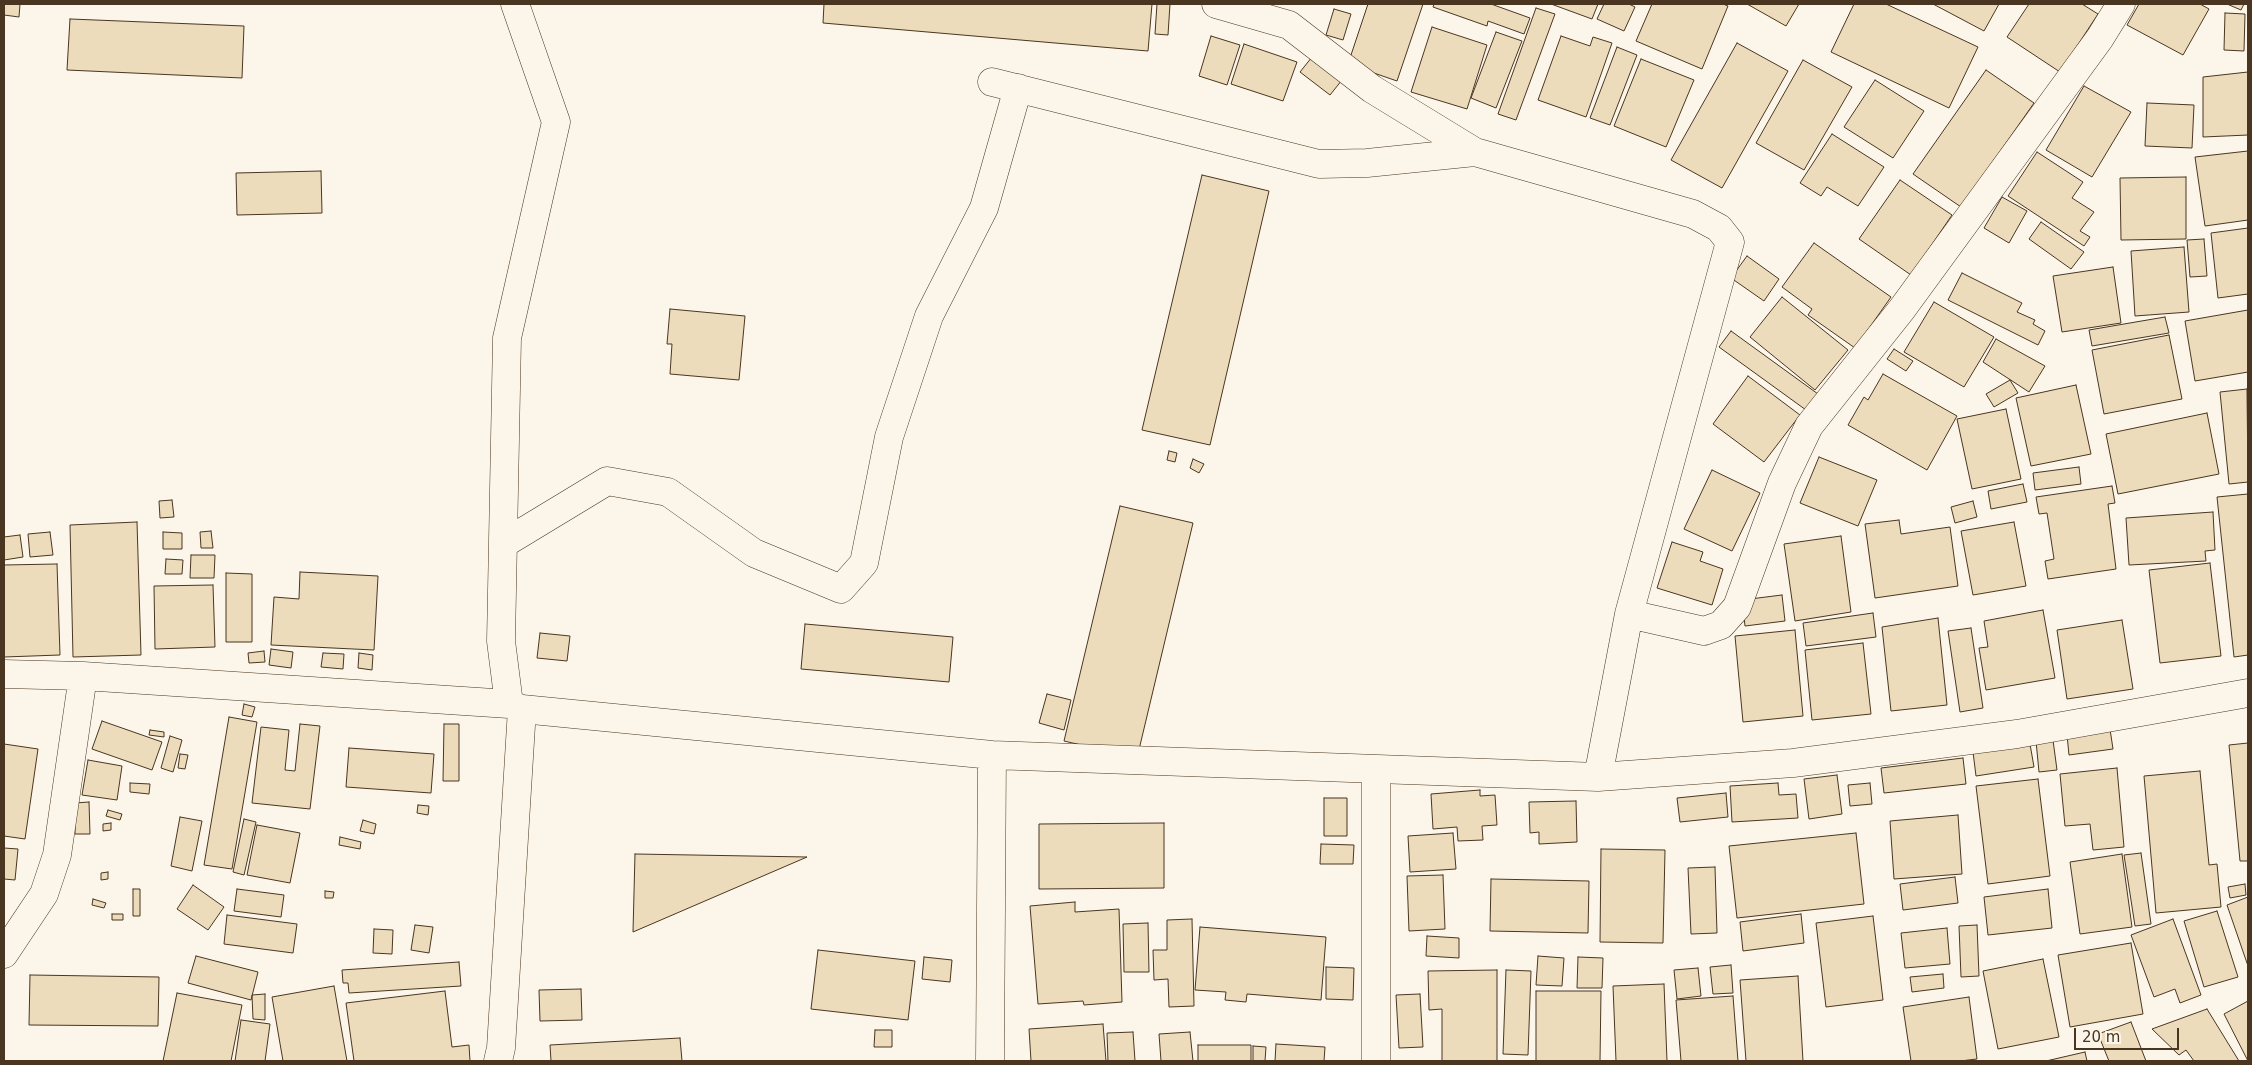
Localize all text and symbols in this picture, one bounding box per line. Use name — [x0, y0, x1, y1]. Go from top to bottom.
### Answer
scale bar — [2077, 1018, 2182, 1050]
text: 20 m — [2082, 1028, 2120, 1046]

